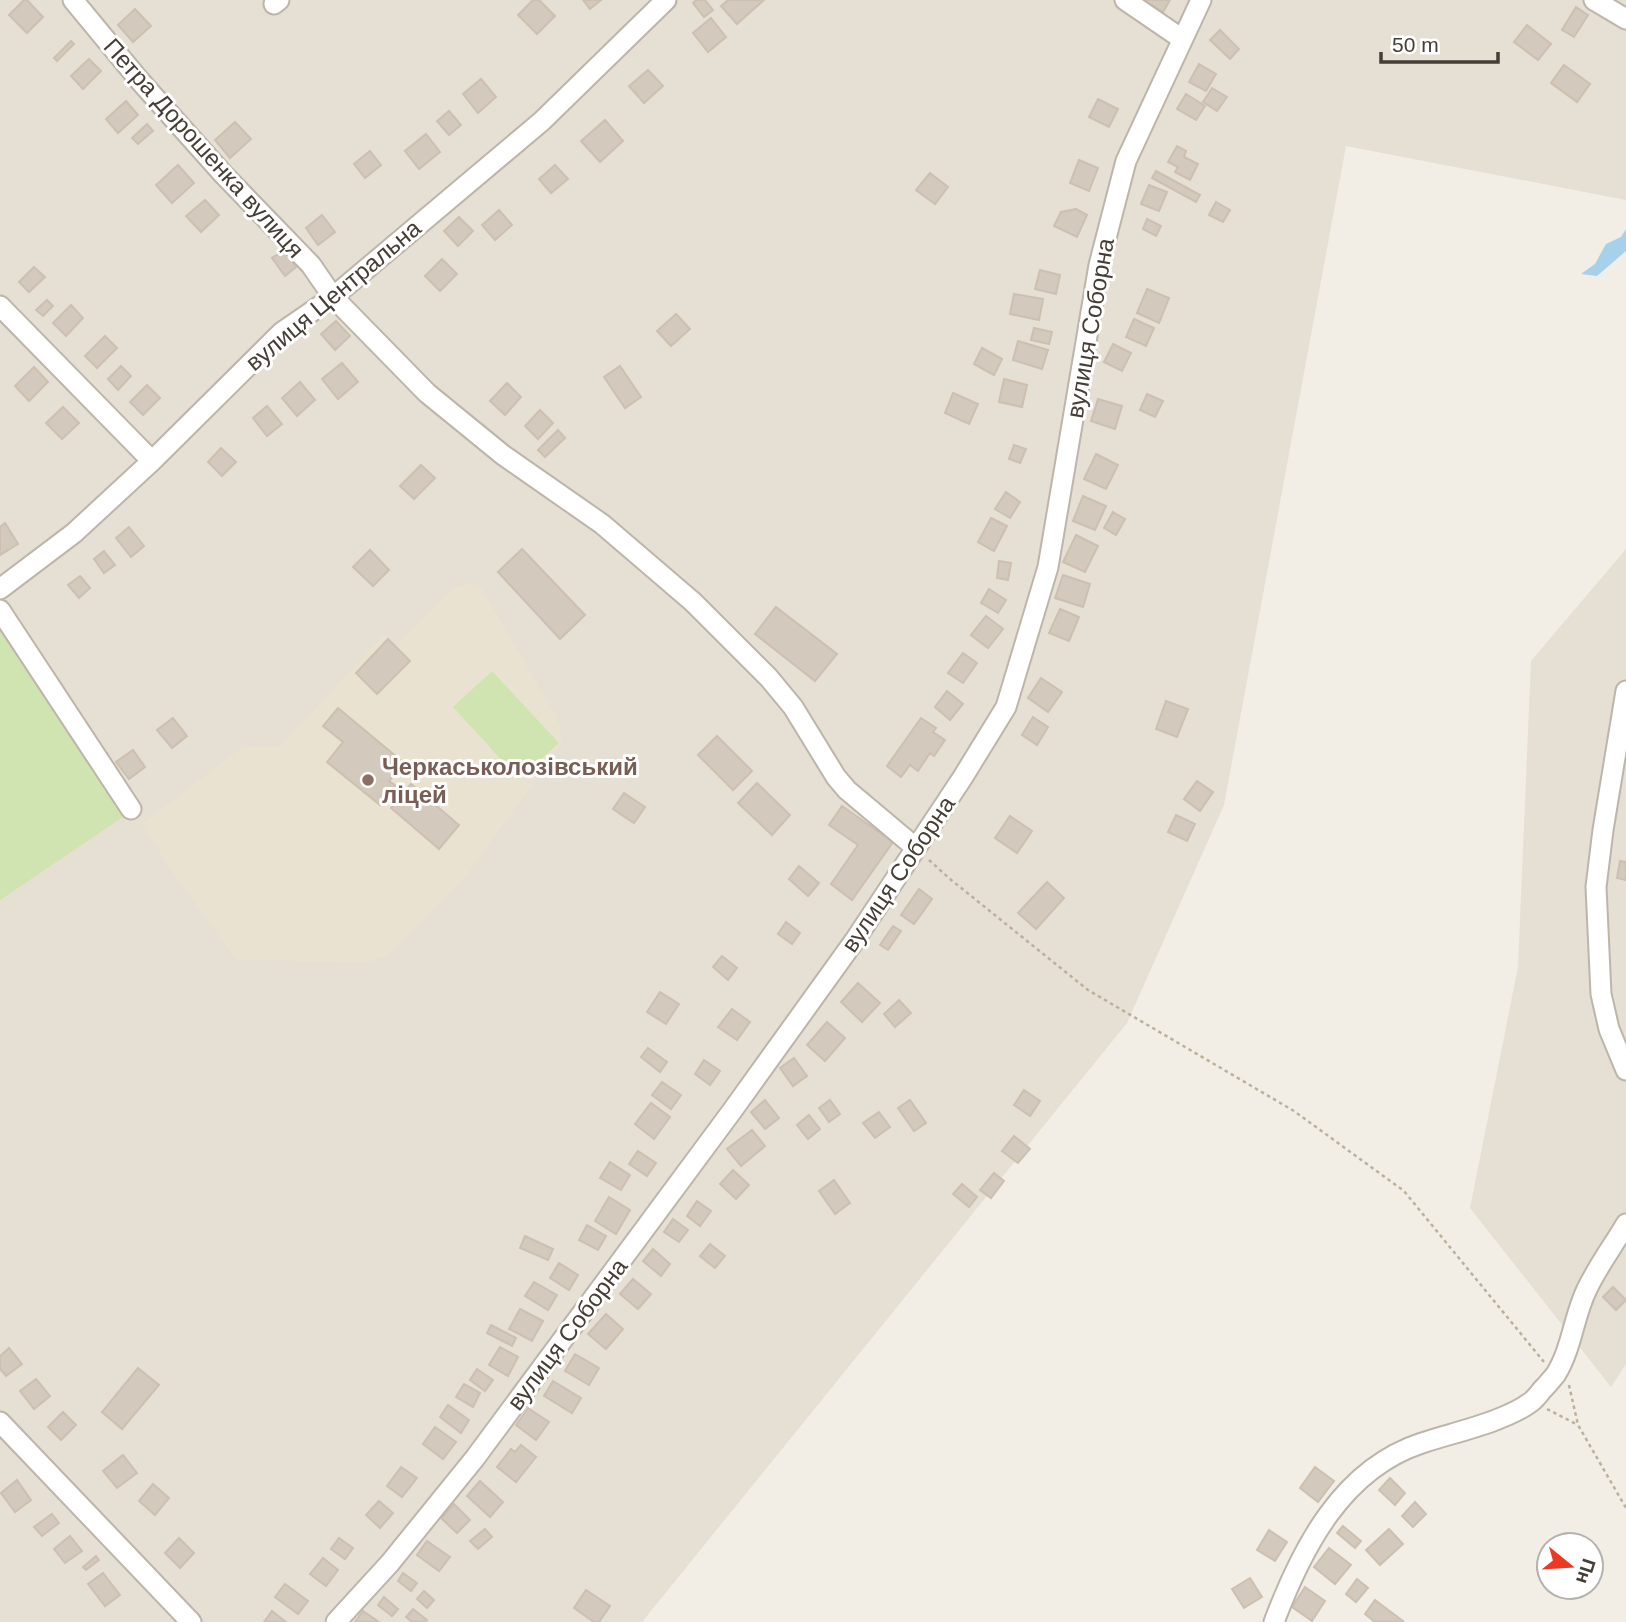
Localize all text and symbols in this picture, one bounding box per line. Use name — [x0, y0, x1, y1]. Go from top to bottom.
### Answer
scale bar — [1381, 21, 1498, 65]
street label: Петра Дорошенка вулиця — [98, 33, 310, 263]
text: 50 m — [1392, 33, 1439, 56]
street label: вулиця Центральна — [240, 214, 426, 376]
street label: вулиця Соборна — [1061, 235, 1119, 420]
place label: Черкаськолозівський ліцей — [382, 753, 638, 808]
marker: Черкаськолозівський ліцей — [360, 772, 376, 788]
street label: вулиця Соборна — [836, 790, 961, 957]
street label: вулиця Соборна — [501, 1253, 633, 1415]
north arrow — [1535, 1531, 1605, 1601]
text: Пн — [1572, 1556, 1600, 1586]

